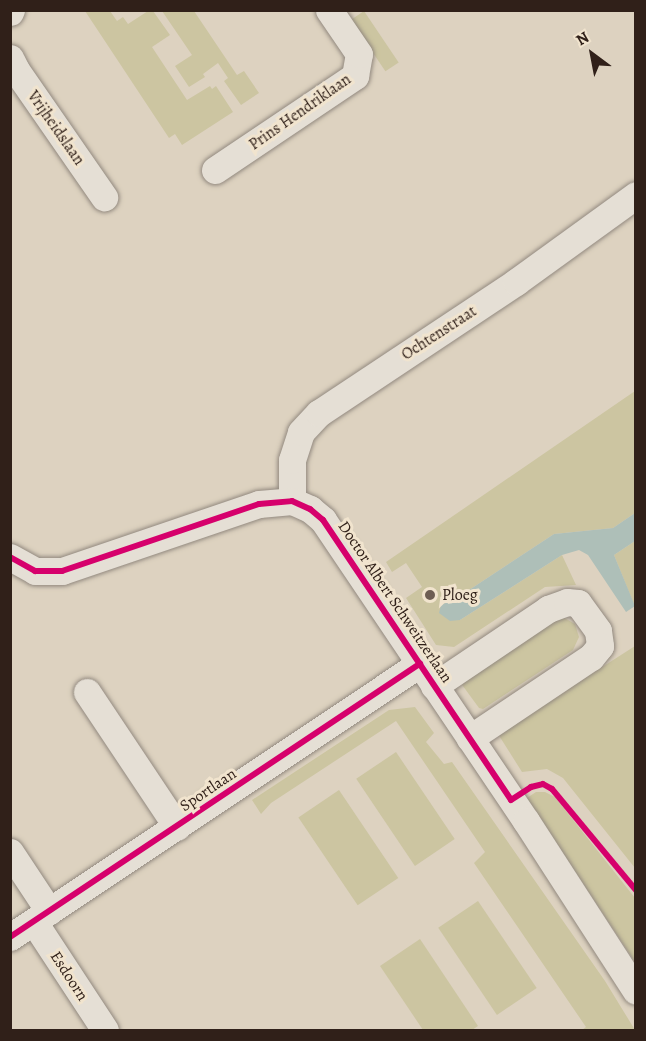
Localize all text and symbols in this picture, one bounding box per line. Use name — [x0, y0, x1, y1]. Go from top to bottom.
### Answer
north arrow — [562, 24, 622, 84]
text: N — [572, 26, 593, 51]
street label: Prins Hendriklaan — [245, 70, 355, 154]
street label: Vrijheidslaan — [23, 87, 89, 169]
street label: Ochtenstraat — [398, 302, 480, 364]
street label: Doctor Albert Schweitzerlaan — [334, 518, 456, 686]
place label: Ploeg — [442, 585, 478, 605]
marker: Ploeg — [423, 588, 437, 602]
street label: Sportlaan — [176, 764, 240, 816]
street label: Esdoorn — [46, 948, 92, 1004]

